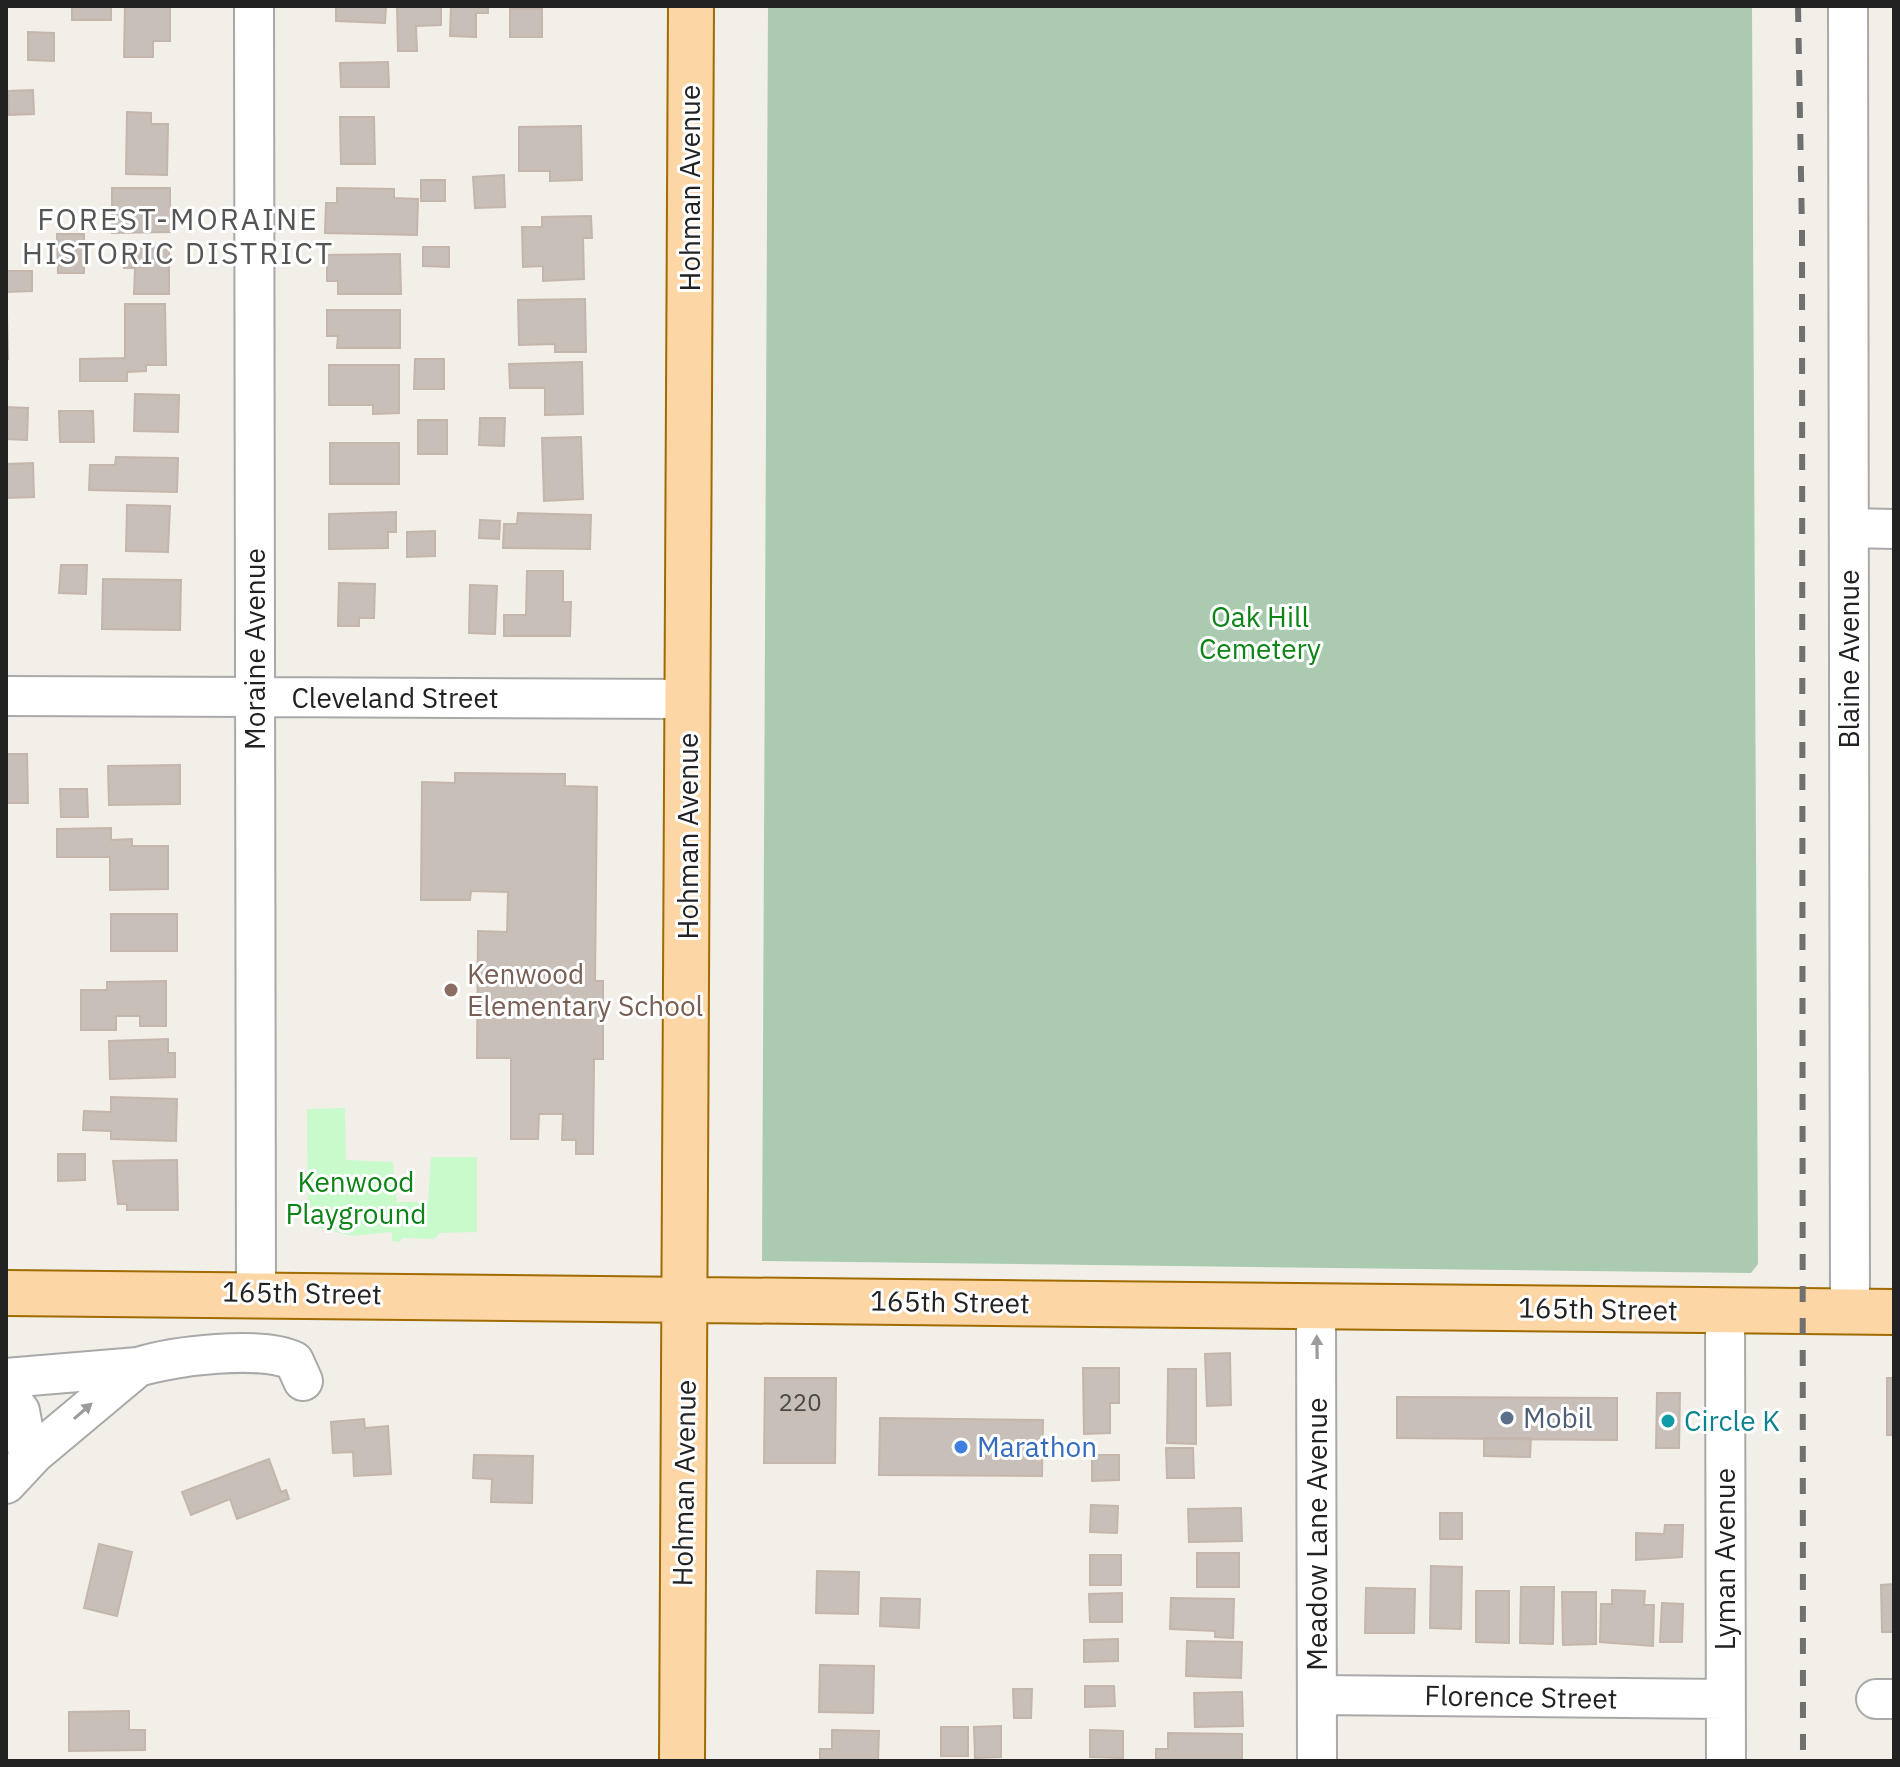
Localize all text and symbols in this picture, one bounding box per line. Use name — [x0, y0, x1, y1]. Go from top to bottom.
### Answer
street label: Hohman Avenue — [671, 85, 708, 291]
district label: FOREST-MORAINE HISTORIC DISTRICT — [22, 199, 334, 272]
street label: Moraine Avenue — [236, 548, 273, 750]
street label: Blaine Avenue — [1830, 569, 1867, 749]
park label: Oak Hill Cemetery — [1199, 598, 1321, 667]
street label: Cleveland Street — [291, 679, 499, 716]
street label: Hohman Avenue — [669, 733, 706, 939]
place label: Kenwood Elementary School — [467, 955, 703, 1024]
marker: Kenwood Elementary School — [442, 981, 460, 999]
park label: Kenwood Playground — [285, 1163, 427, 1232]
street label: 165th Street — [222, 1273, 382, 1312]
street label: 165th Street — [870, 1282, 1030, 1321]
street label: 165th Street — [1518, 1289, 1678, 1328]
one-way arrow — [1310, 1334, 1323, 1359]
street label: Hohman Avenue — [663, 1379, 704, 1587]
house number: 220 — [778, 1386, 822, 1418]
street label: Meadow Lane Avenue — [1298, 1397, 1335, 1671]
place label: Mobil — [1523, 1399, 1592, 1436]
place label: Circle K — [1684, 1402, 1780, 1439]
one-way arrow — [73, 1403, 93, 1420]
marker: Mobil — [1498, 1409, 1516, 1427]
marker: Circle K — [1659, 1412, 1677, 1430]
place label: Marathon — [977, 1428, 1097, 1465]
marker: Marathon — [952, 1438, 970, 1456]
street label: Lyman Avenue — [1706, 1468, 1743, 1650]
street label: Florence Street — [1424, 1676, 1618, 1717]

